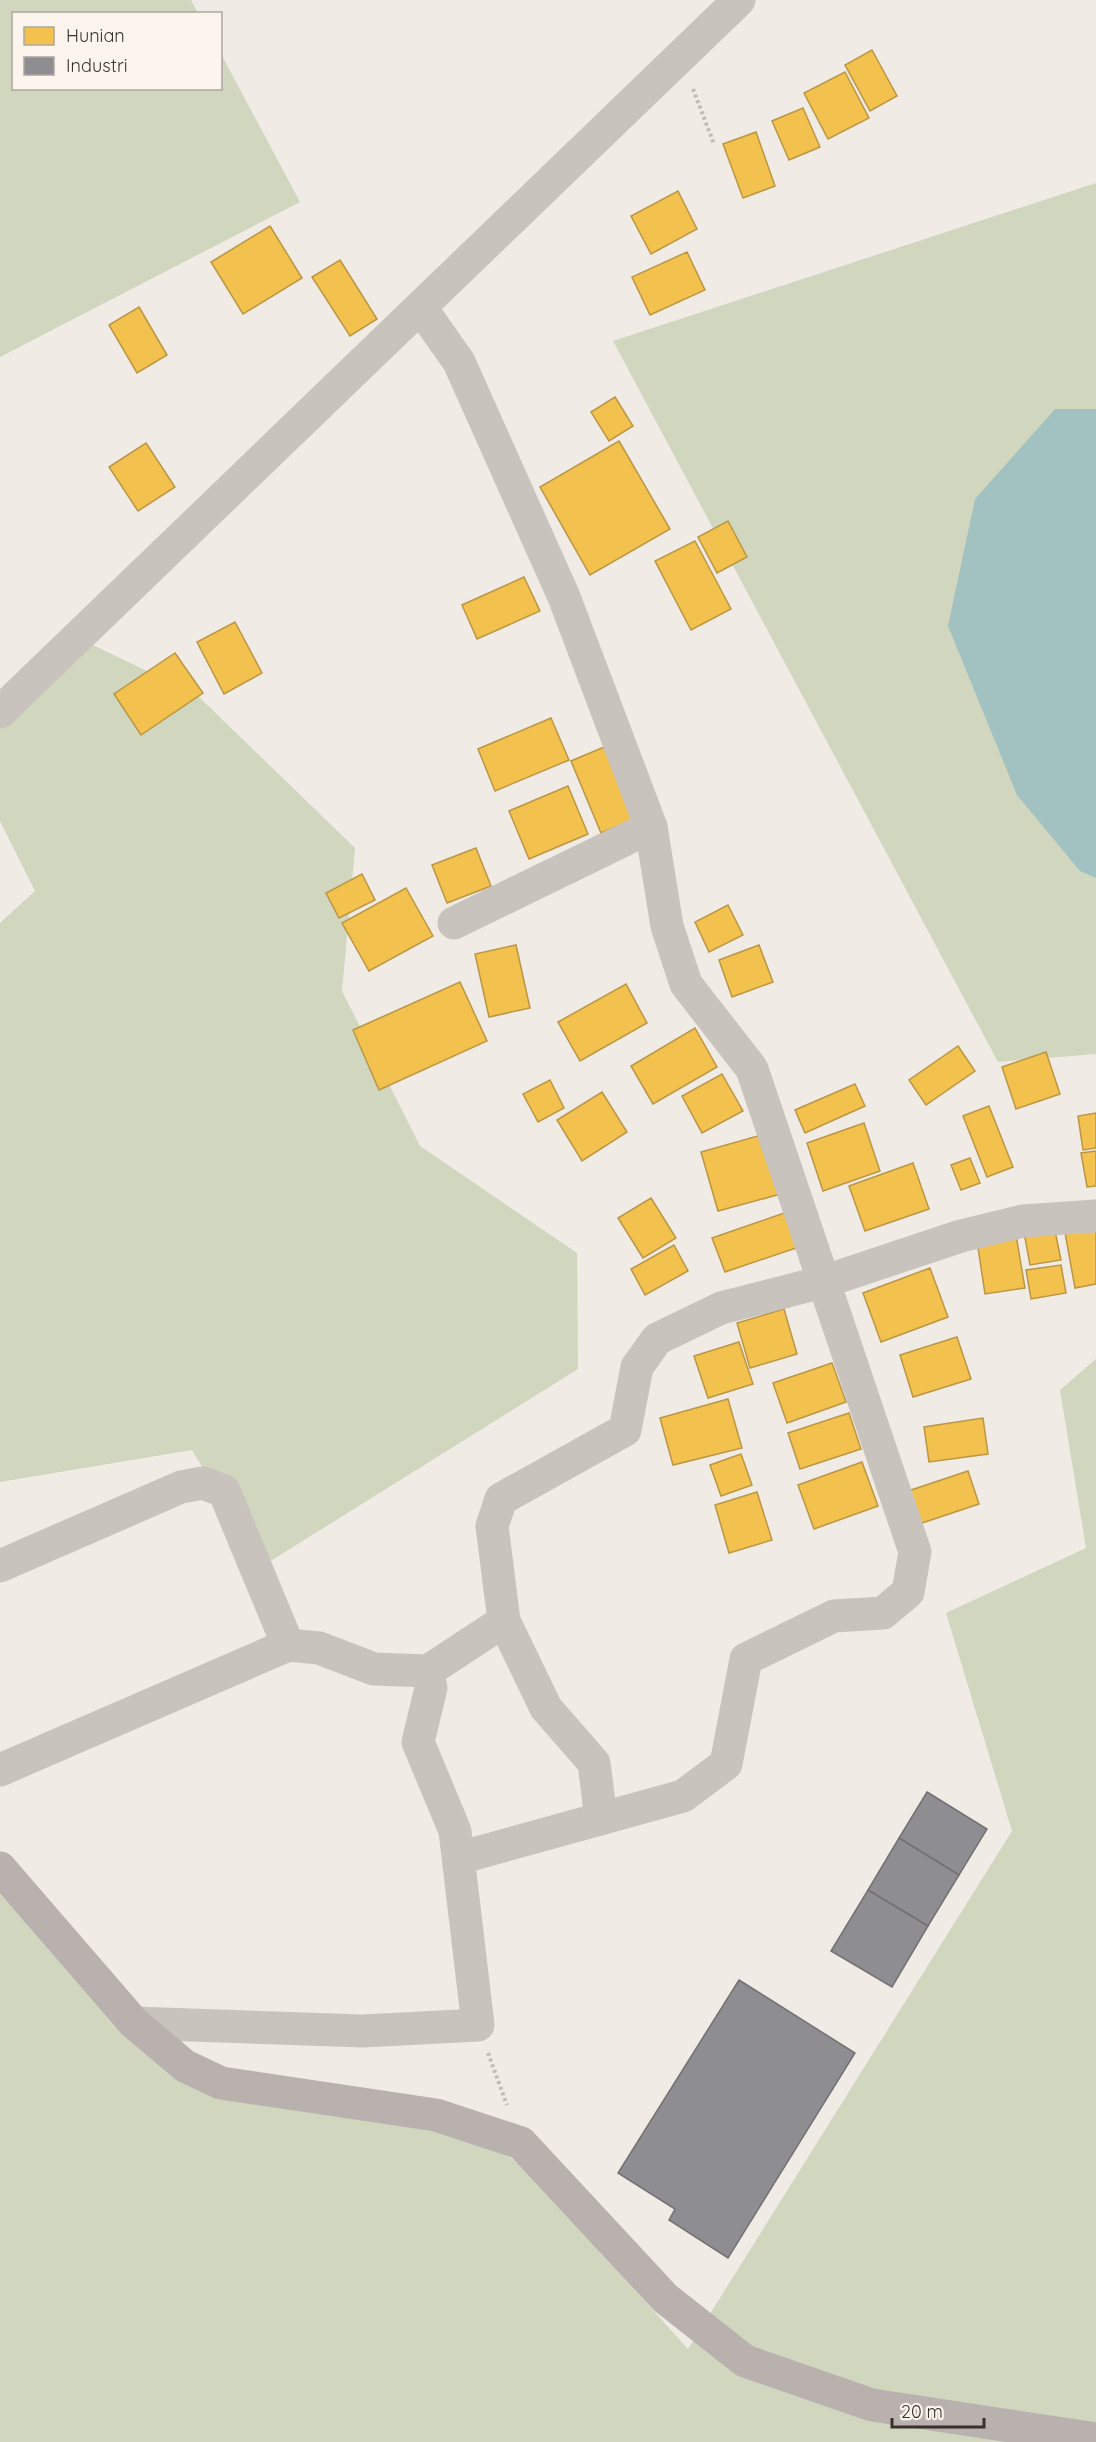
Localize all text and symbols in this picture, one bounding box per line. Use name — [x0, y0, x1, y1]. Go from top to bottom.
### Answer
legend — [12, 12, 222, 90]
text: Hunian — [66, 24, 125, 47]
text: Industri — [66, 54, 128, 77]
scale bar — [892, 2391, 984, 2429]
text: 20 m — [901, 2400, 943, 2423]

